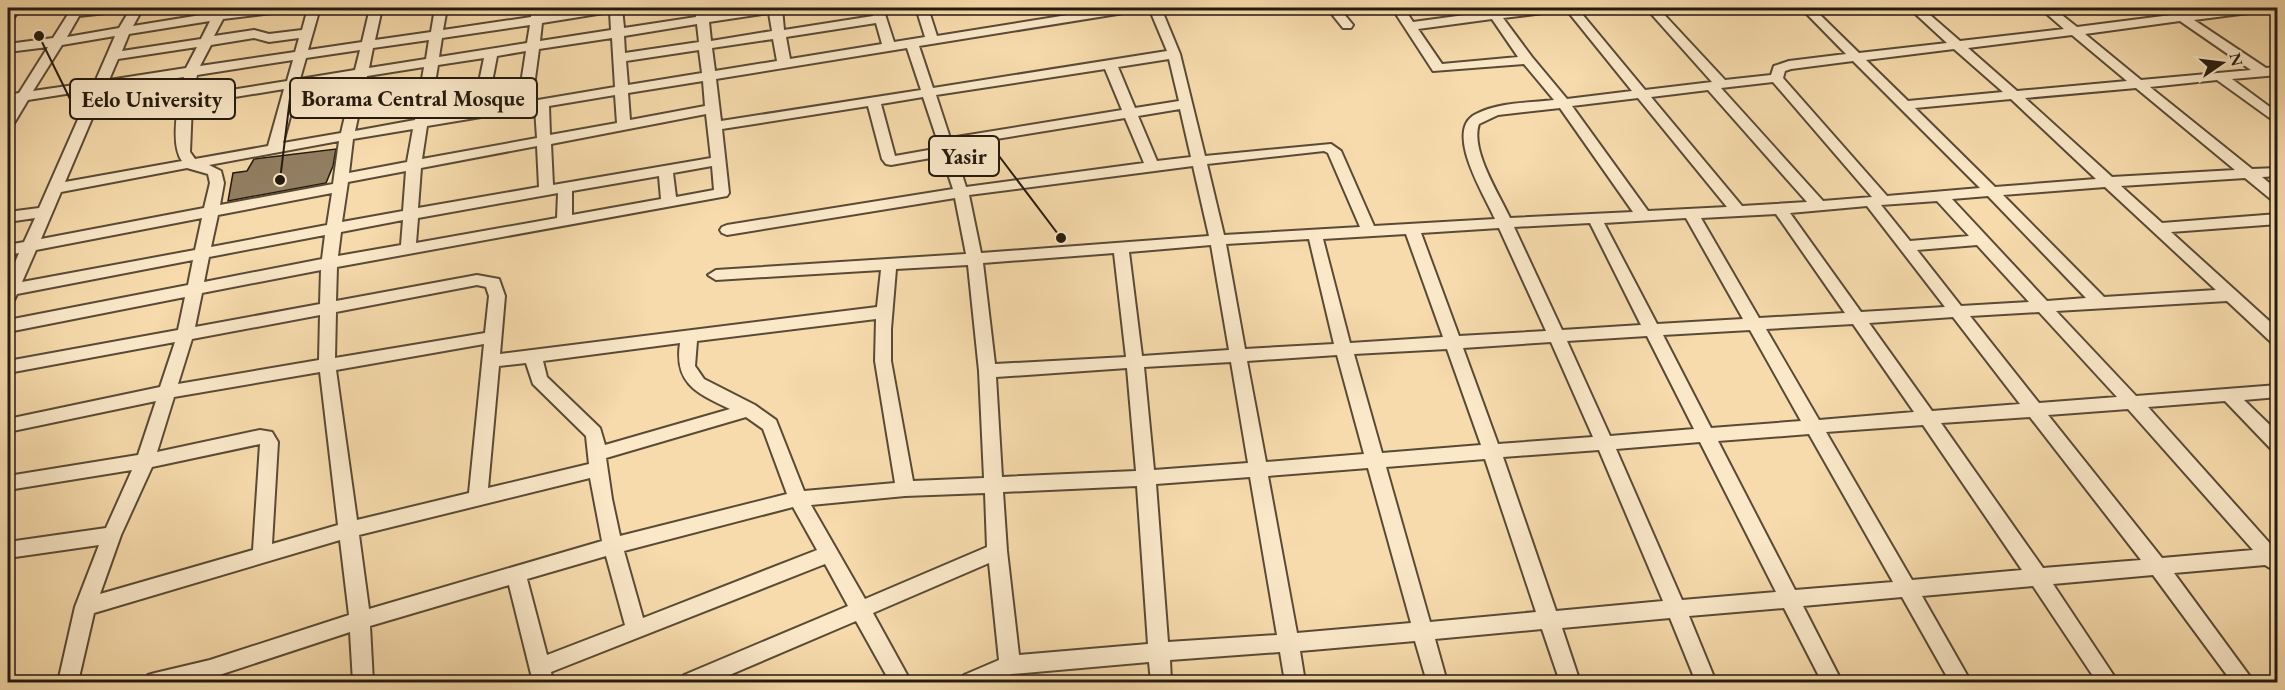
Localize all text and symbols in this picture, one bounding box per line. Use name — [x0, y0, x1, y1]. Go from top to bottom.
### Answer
north arrow — [2192, 33, 2252, 93]
text: N — [2224, 51, 2248, 68]
callout: Borama Central Mosque — [290, 78, 537, 118]
callout: Eelo University — [70, 79, 235, 119]
text: Borama Central Mosque — [301, 84, 525, 113]
text: Eelo University — [82, 85, 223, 114]
callout: Yasir — [929, 136, 999, 176]
text: Yasir — [941, 142, 988, 171]

